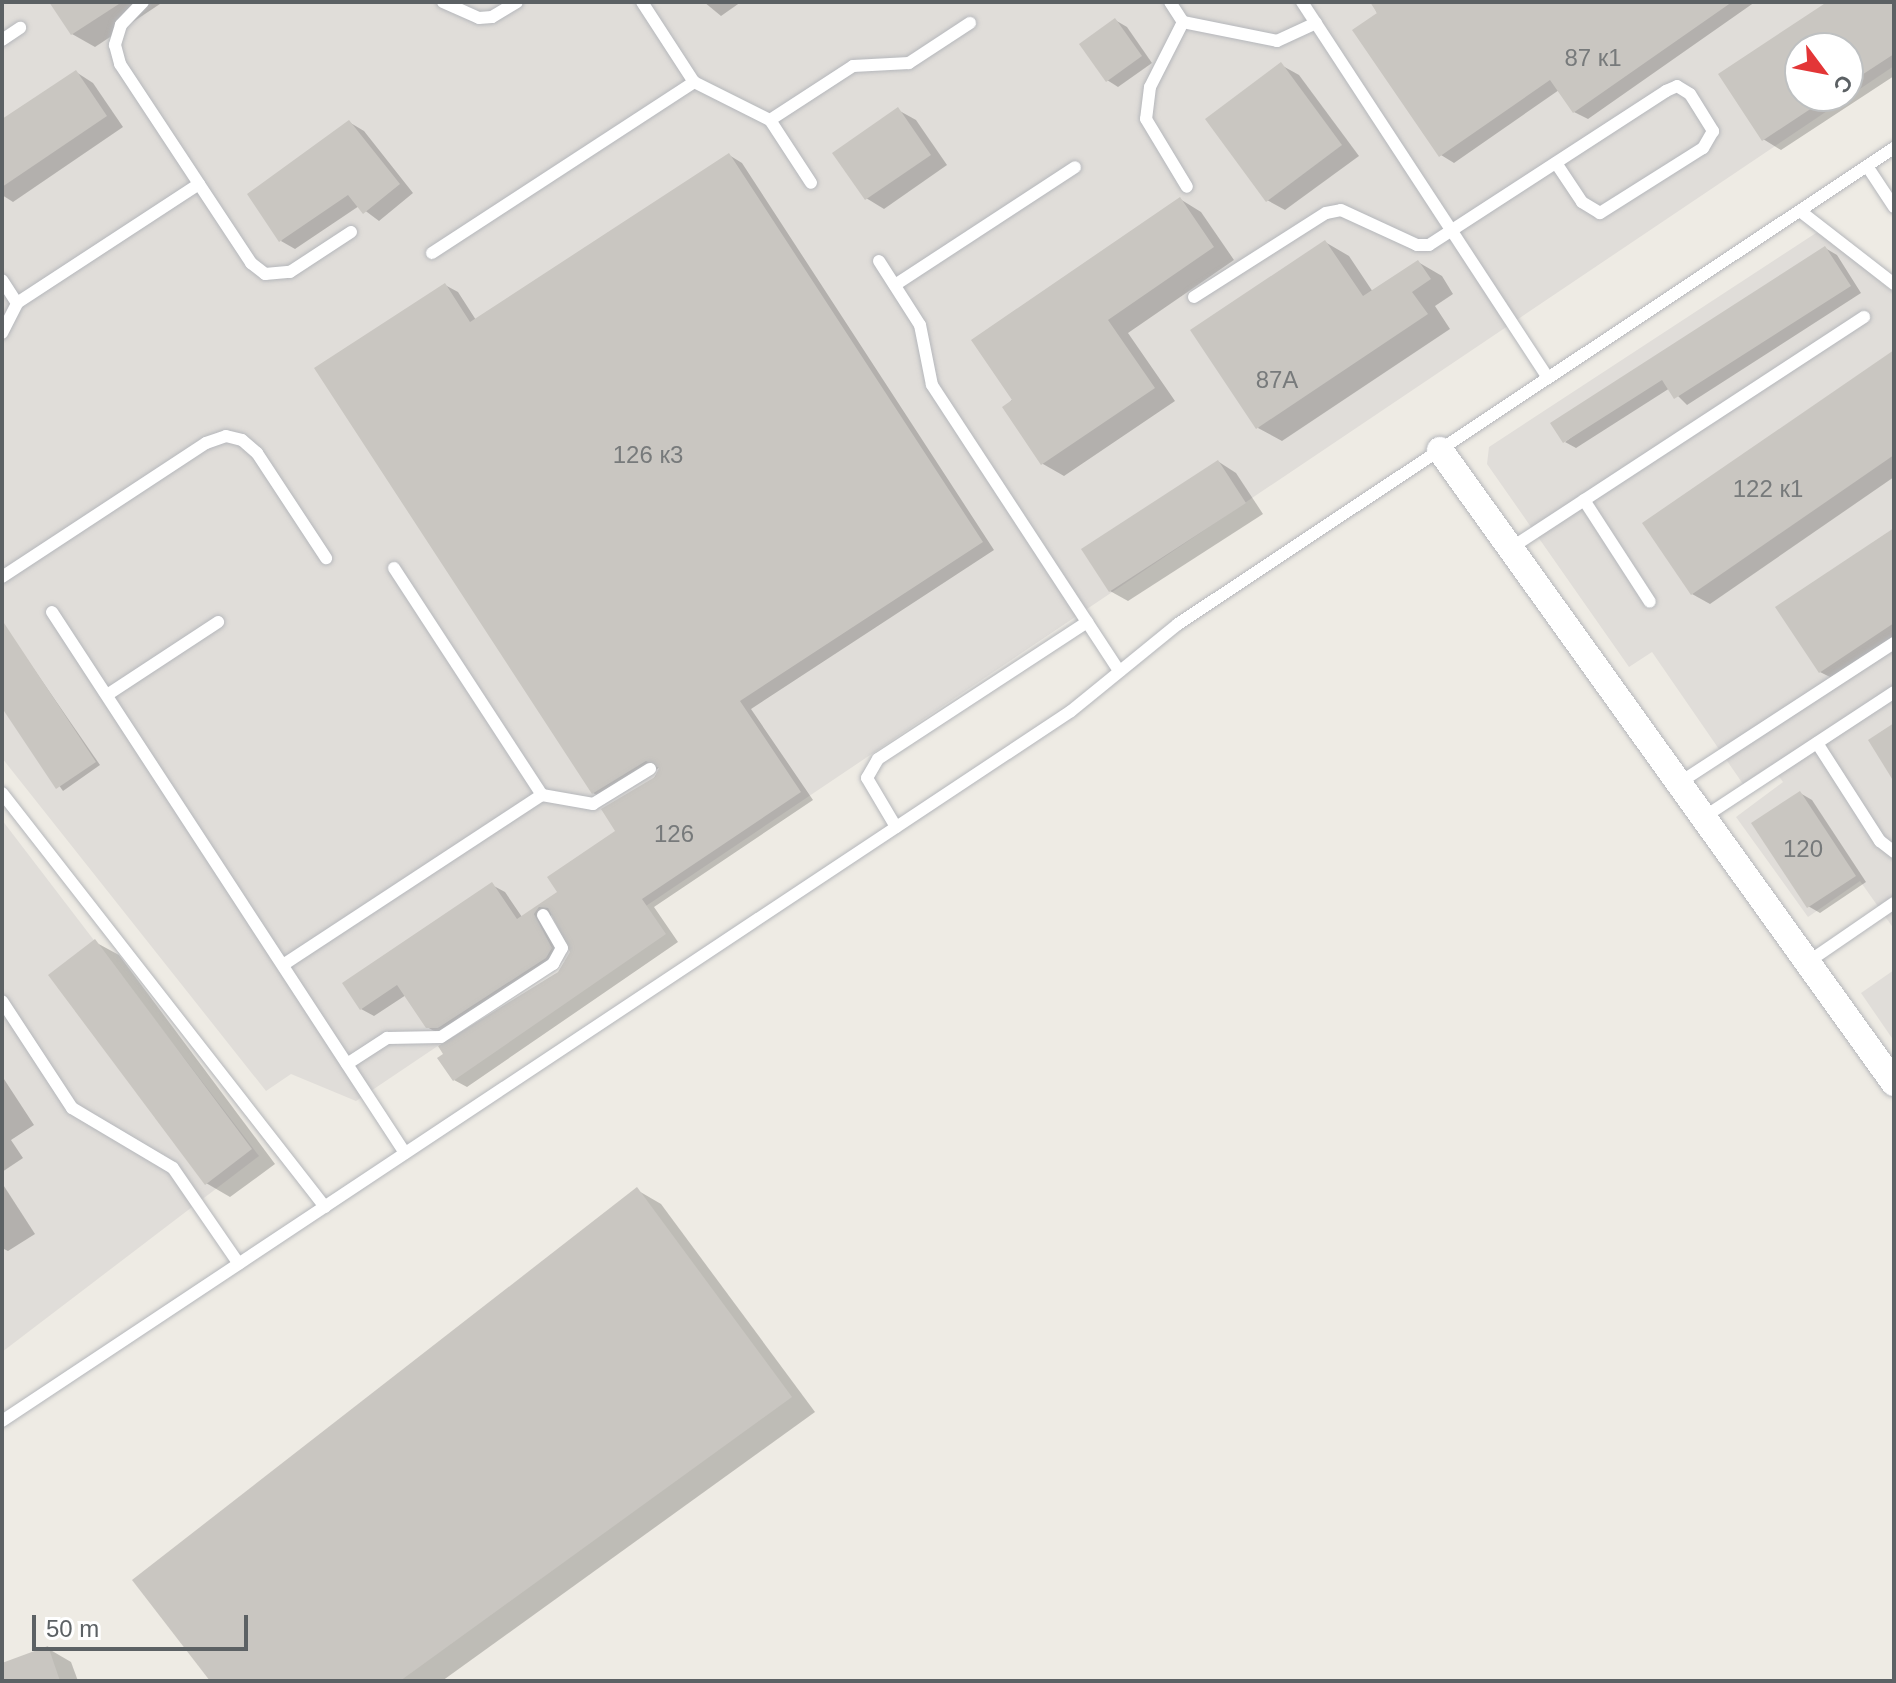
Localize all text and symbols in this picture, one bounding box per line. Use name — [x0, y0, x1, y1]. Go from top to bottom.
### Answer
north arrow — [1784, 32, 1864, 112]
house number: 87 к1 — [1564, 44, 1622, 72]
text: С — [1828, 71, 1858, 97]
house number: 87А — [1256, 366, 1298, 394]
house number: 126 к3 — [613, 441, 683, 469]
house number: 122 к1 — [1733, 475, 1803, 503]
house number: 126 — [654, 820, 694, 848]
house number: 120 — [1783, 835, 1823, 863]
scale bar — [36, 1599, 252, 1649]
text: 50 m — [46, 1615, 99, 1642]

